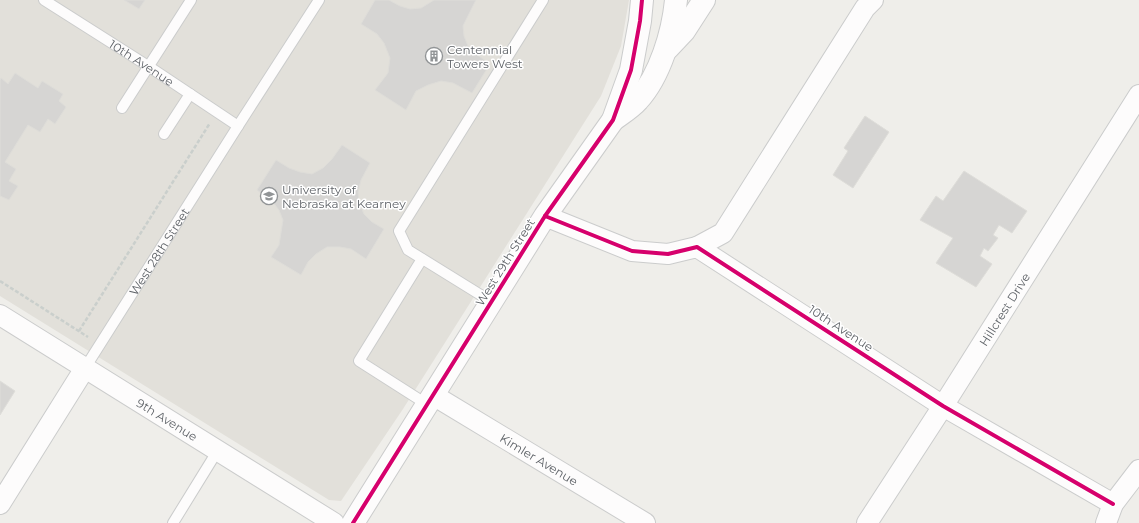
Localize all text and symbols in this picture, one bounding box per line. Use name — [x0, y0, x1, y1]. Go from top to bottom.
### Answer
street label: 10th Avenue — [107, 36, 177, 89]
place label: Centennial Towers West — [447, 42, 523, 71]
building icon: Centennial Towers West — [424, 46, 444, 66]
place label: University of Nebraska at Kearney — [282, 182, 406, 211]
school or university icon: University of Nebraska at Kearney — [259, 186, 279, 206]
street label: West 28th Street — [125, 205, 192, 298]
street label: West 29th Street — [472, 215, 538, 309]
street label: Hillcrest Drive — [975, 270, 1033, 348]
street label: 10th Avenue — [806, 302, 876, 354]
street label: 9th Avenue — [134, 395, 200, 444]
street label: Kimler Avenue — [497, 430, 581, 488]

